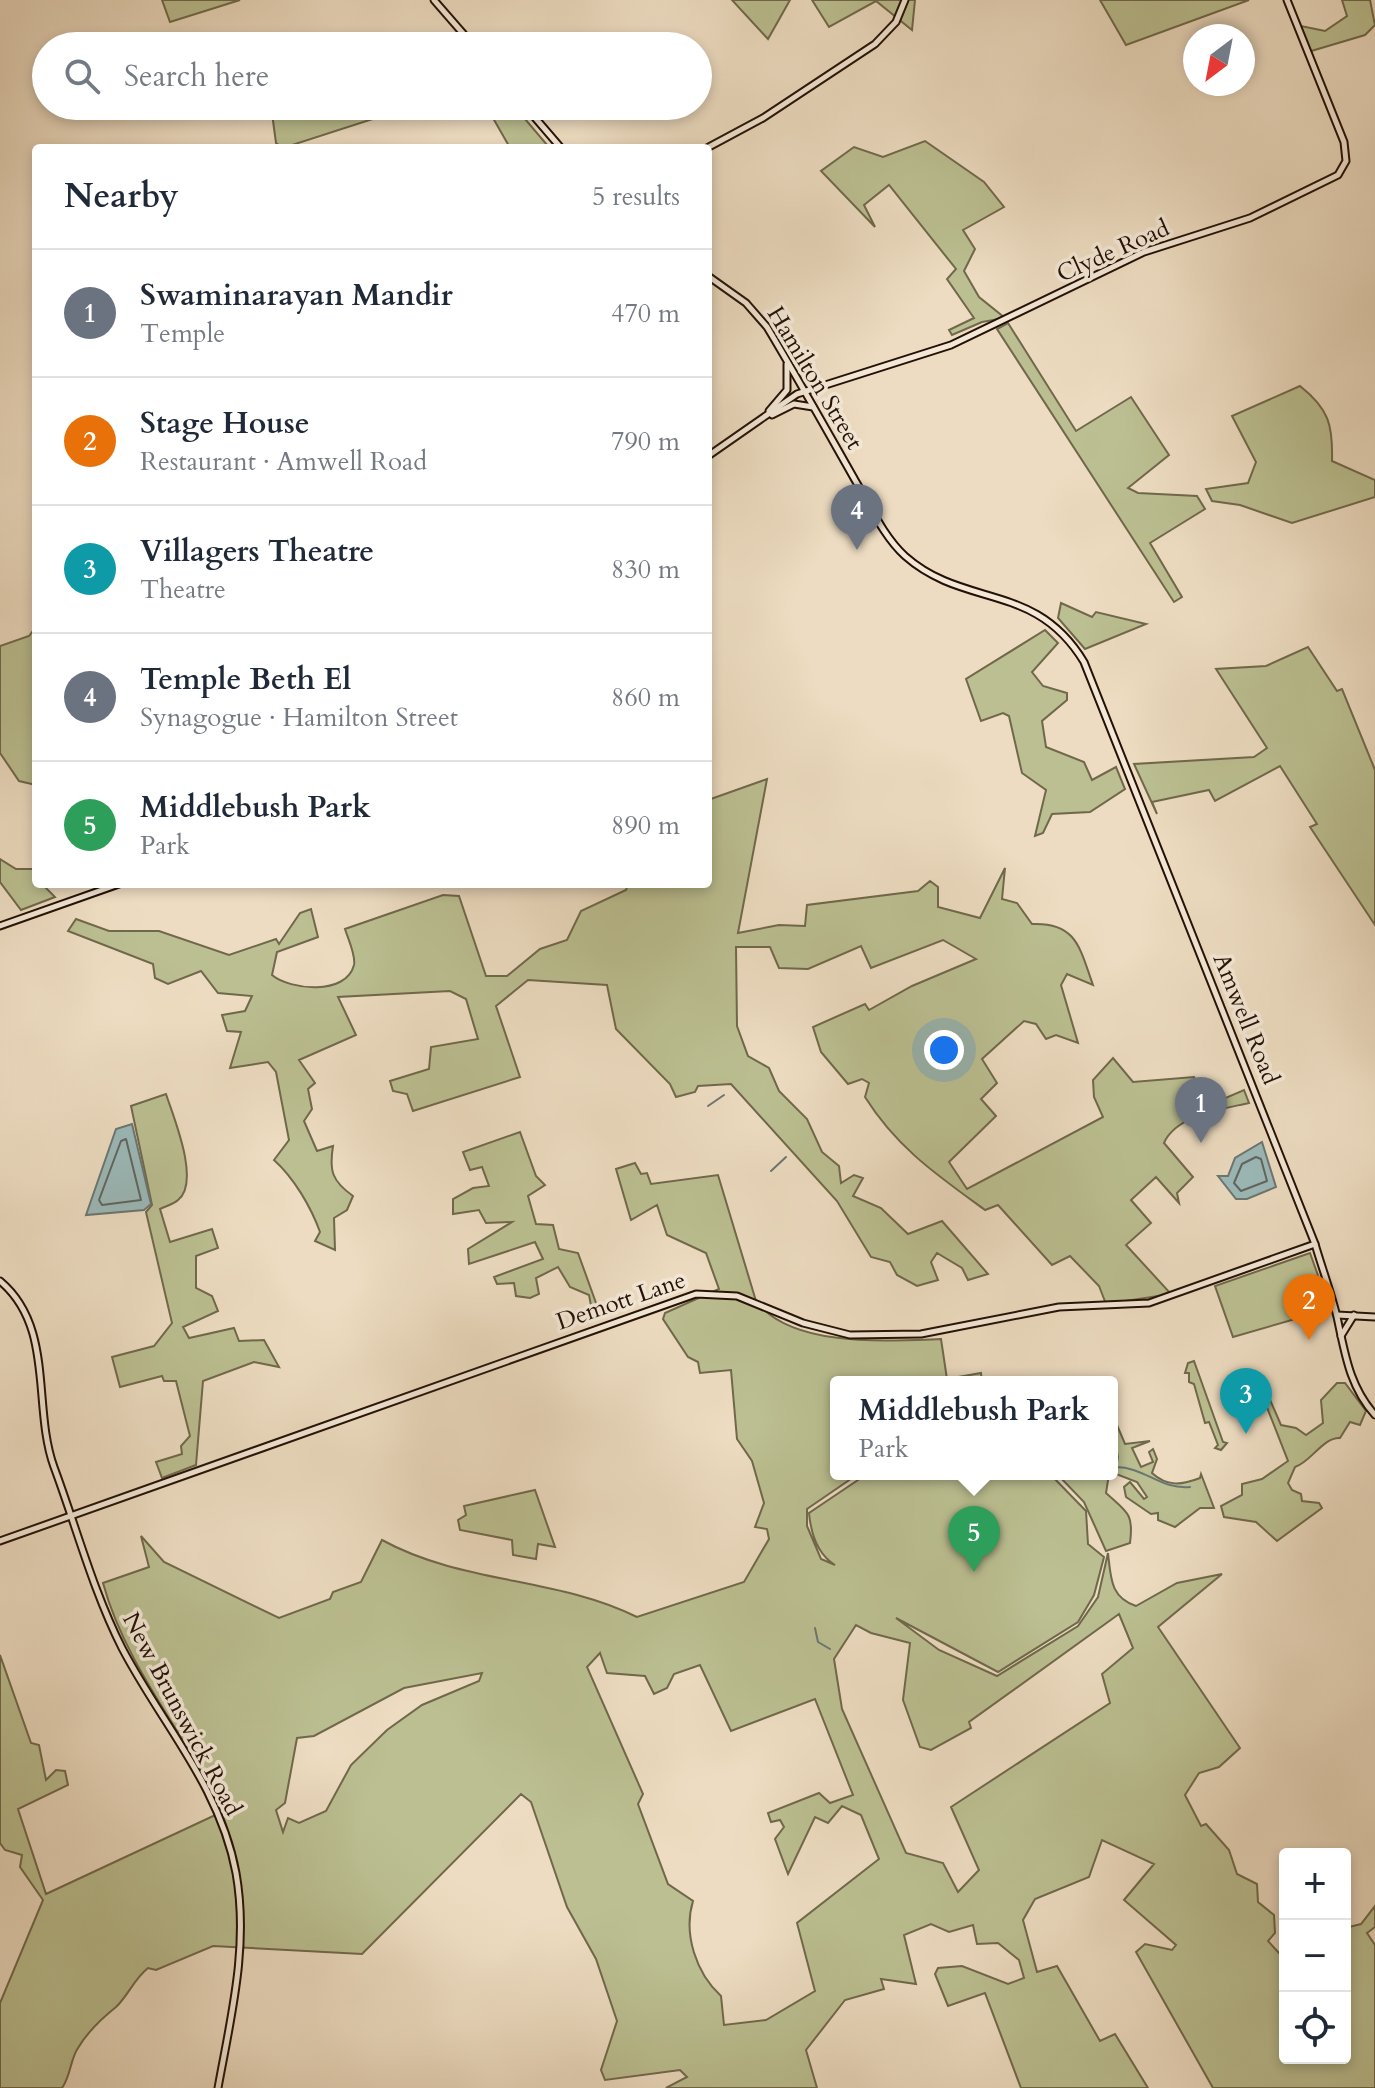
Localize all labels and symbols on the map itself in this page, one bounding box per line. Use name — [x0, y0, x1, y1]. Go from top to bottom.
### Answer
north arrow — [1183, 24, 1255, 96]
street label: Clyde Road — [1051, 211, 1175, 290]
street label: Hamilton Street — [759, 300, 871, 456]
pin: 4 — [831, 484, 883, 550]
street label: Amwell Road — [1205, 948, 1287, 1090]
your location — [924, 1030, 964, 1070]
pin: 1 — [1175, 1077, 1227, 1143]
street label: Demott Lane — [552, 1263, 690, 1339]
pin: 2 — [1283, 1274, 1335, 1340]
pin: 3 — [1220, 1368, 1272, 1434]
pin: 5 — [948, 1506, 1000, 1572]
street label: New Brunswick Road — [114, 1607, 250, 1822]

